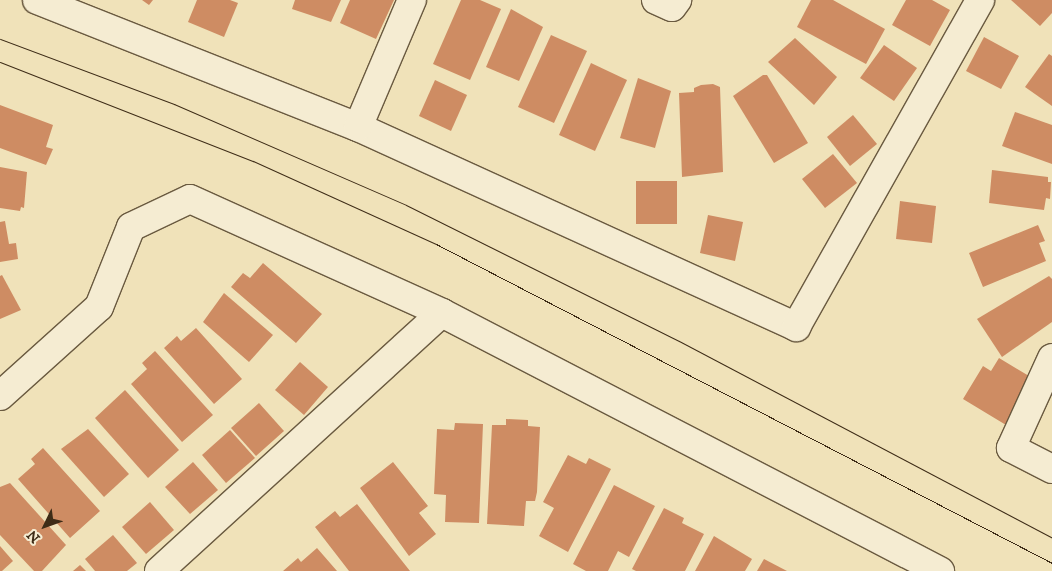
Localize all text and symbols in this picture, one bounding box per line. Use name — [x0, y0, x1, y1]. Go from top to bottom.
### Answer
north arrow — [20, 501, 70, 551]
text: N — [23, 526, 44, 546]

